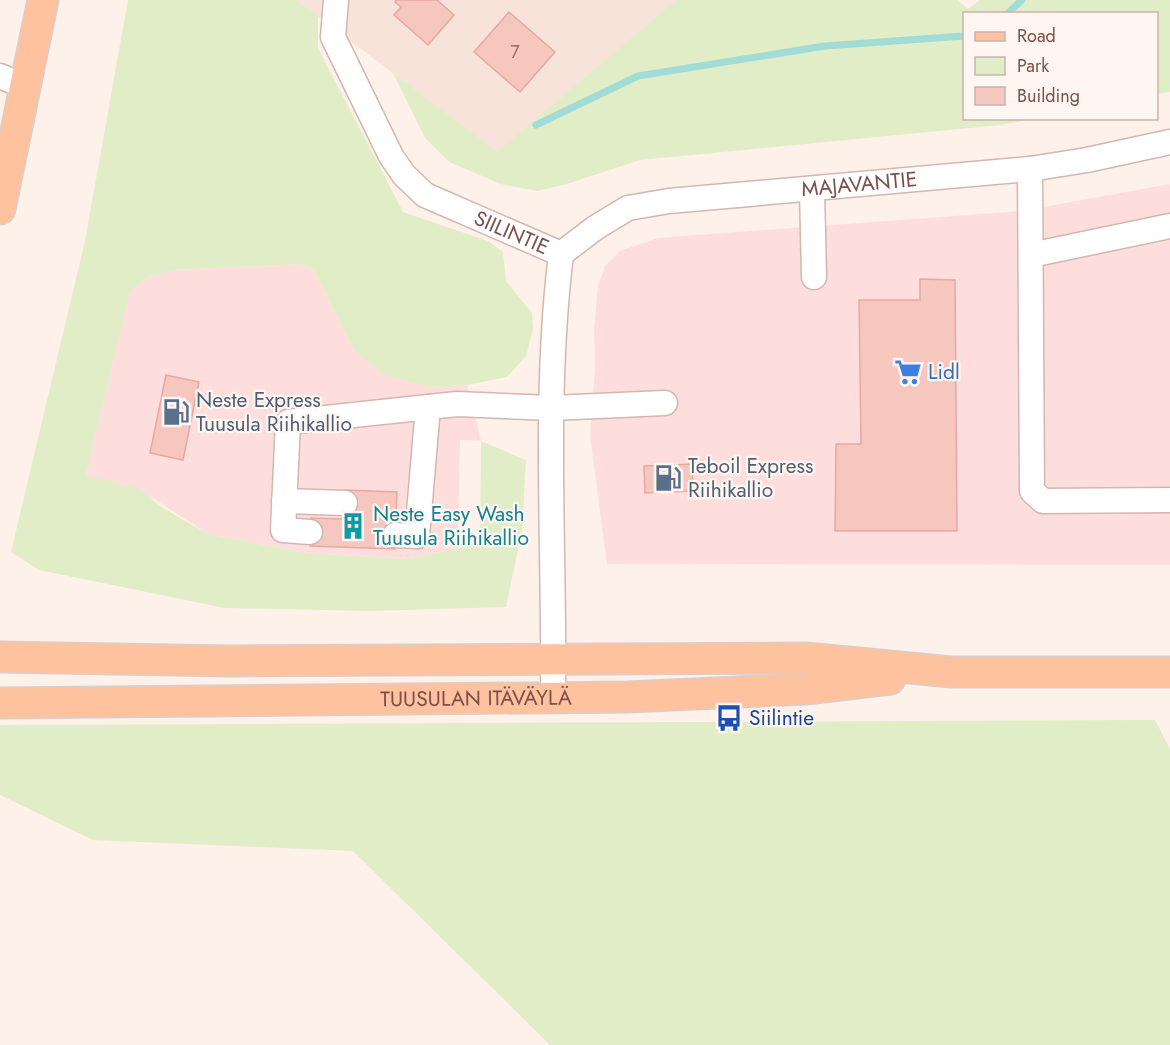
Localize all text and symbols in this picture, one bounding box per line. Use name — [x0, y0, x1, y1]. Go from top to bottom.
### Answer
legend — [963, 12, 1158, 120]
text: Road — [1017, 23, 1056, 49]
house number: 7 — [510, 39, 520, 65]
text: Park — [1017, 53, 1049, 79]
text: Building — [1017, 83, 1080, 109]
street label: MAJAVANTIE — [800, 164, 918, 204]
street label: SIILINTIE — [469, 203, 554, 262]
supermarket icon: Lidl — [893, 357, 923, 387]
place label: Lidl — [928, 357, 960, 387]
place label: Neste Express Tuusula Riihikallio — [196, 385, 352, 439]
fuel station icon: Neste Express Tuusula Riihikallio — [161, 397, 191, 427]
place label: Teboil Express Riihikallio — [688, 451, 813, 505]
fuel station icon: Teboil Express Riihikallio — [653, 463, 683, 493]
place label: Neste Easy Wash Tuusula Riihikallio — [373, 499, 529, 553]
building icon: Neste Easy Wash Tuusula Riihikallio — [338, 511, 368, 541]
street label: TUUSULAN ITÄVÄYLÄ — [380, 683, 572, 714]
bus stop icon: Siilintie — [714, 703, 744, 733]
place label: Siilintie — [749, 703, 814, 733]

